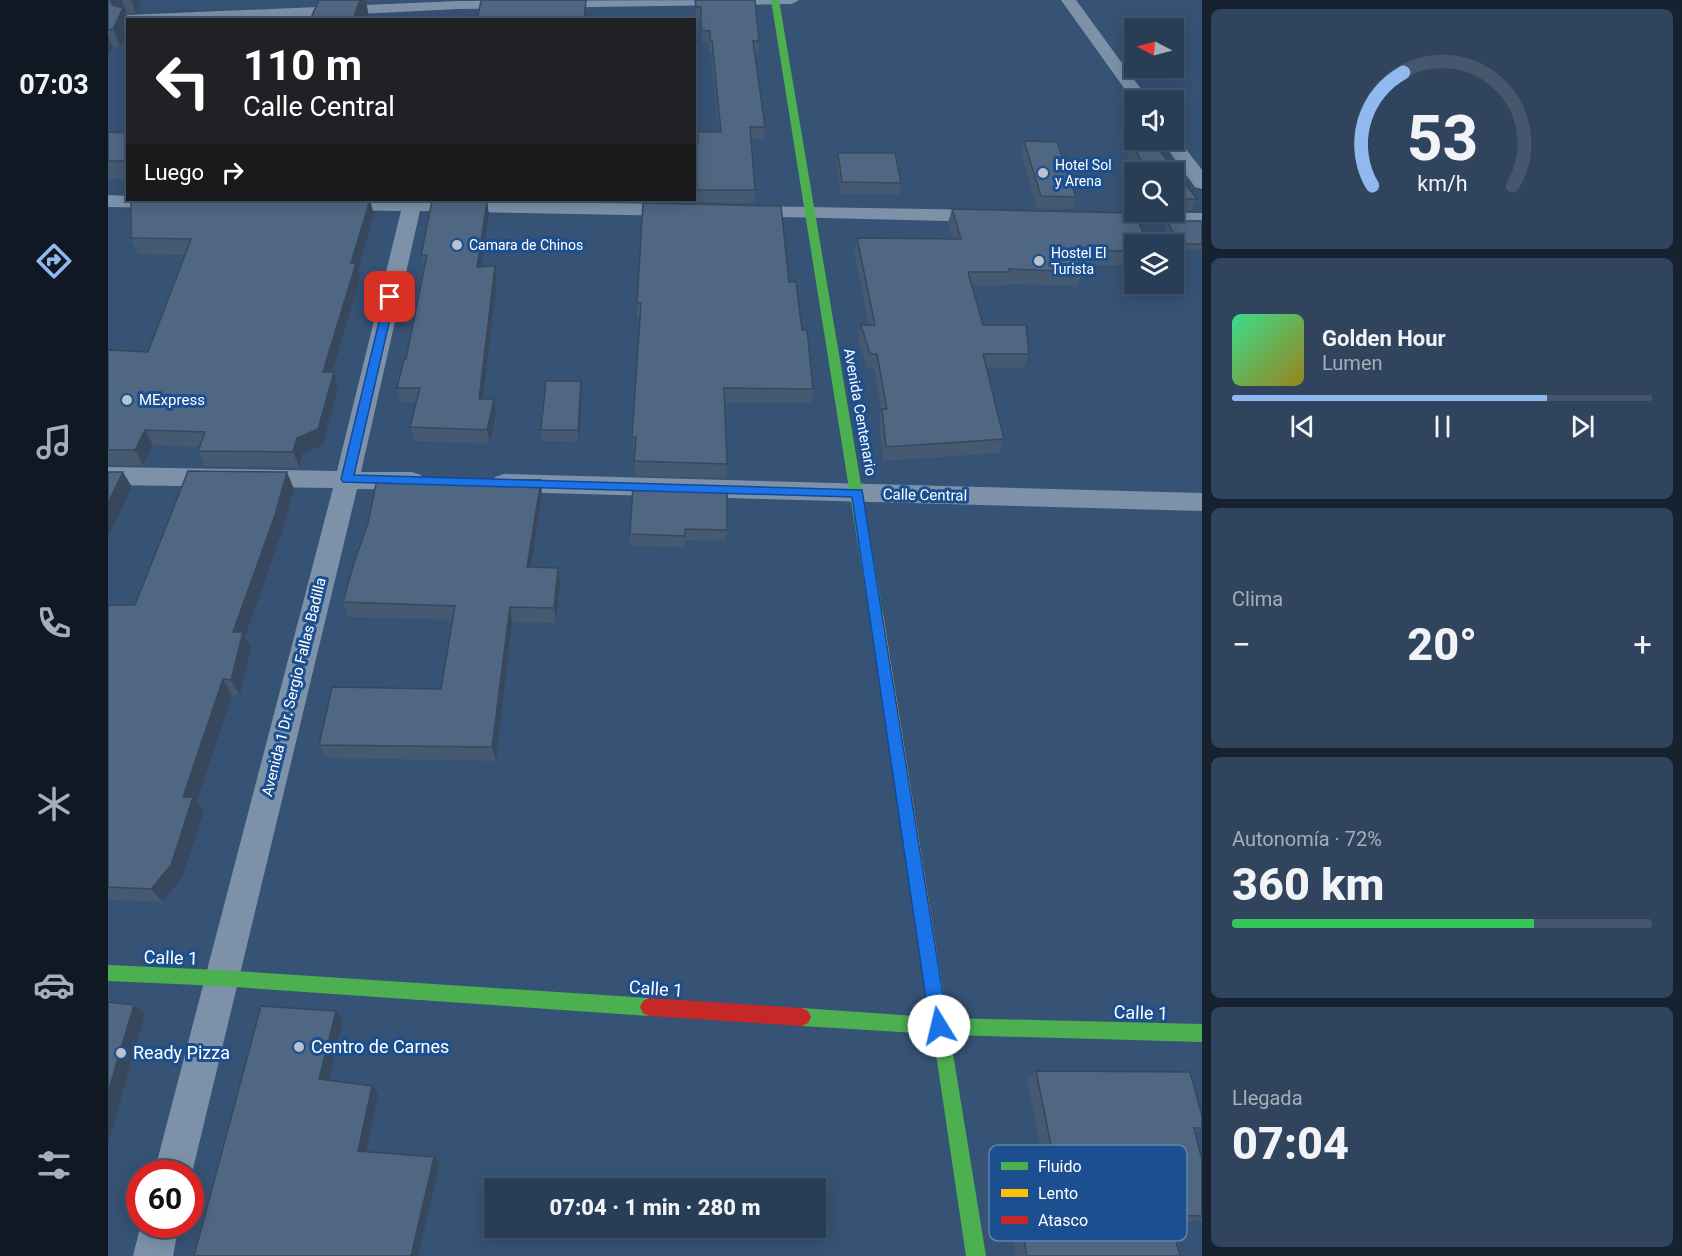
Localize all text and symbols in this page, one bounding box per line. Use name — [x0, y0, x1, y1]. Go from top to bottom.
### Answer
north arrow — [1124, 18, 1184, 78]
map controls — [1124, 18, 1184, 294]
text: 110 m — [243, 41, 362, 90]
icon: left — [144, 42, 222, 120]
text: 07:03 — [19, 69, 89, 101]
button: sound — [1124, 90, 1184, 150]
text: Calle Central — [243, 91, 395, 123]
text: 53 — [1406, 102, 1478, 175]
icon: right — [216, 156, 249, 189]
place label: Hotel Sol y Arena — [1055, 157, 1112, 189]
text: Luego — [144, 160, 204, 185]
button: search — [1124, 162, 1184, 222]
marker: Hotel Sol y Arena — [1036, 166, 1050, 180]
text: km/h — [1417, 172, 1467, 197]
button: layers — [1124, 234, 1184, 294]
place label: Camara de Chinos — [469, 237, 583, 253]
marker: Camara de Chinos — [450, 238, 464, 252]
icon: directions — [33, 240, 75, 282]
place label: Hostel El Turista — [1051, 245, 1106, 277]
marker: Hostel El Turista — [1032, 254, 1046, 268]
pin — [364, 271, 415, 322]
icon: arrive — [373, 280, 406, 313]
text: Golden Hour — [1322, 326, 1446, 351]
street label: Avenida Centenario — [840, 347, 880, 477]
text: Lumen — [1322, 351, 1383, 375]
place label: MExpress — [139, 391, 205, 409]
marker: MExpress — [120, 393, 134, 407]
icon: previous — [1286, 410, 1319, 443]
icon: pause — [1426, 410, 1459, 443]
icon: next — [1566, 410, 1599, 443]
icon: music — [33, 421, 75, 463]
street label: Calle Central — [883, 485, 967, 505]
street label: Avenida 1 Dr. Sergio Fallas Badilla — [258, 576, 330, 798]
text: Clima — [1232, 587, 1283, 611]
icon: phone — [33, 602, 75, 644]
text: 20° — [1407, 618, 1477, 671]
text: − — [1232, 625, 1251, 664]
text: + — [1633, 625, 1652, 664]
icon: climate — [33, 783, 75, 825]
text: Autonomía · 72% — [1232, 827, 1382, 851]
text: 360 km — [1232, 858, 1384, 911]
street label: Calle 1 — [143, 946, 199, 969]
icon: car — [33, 964, 75, 1006]
street label: Calle 1 — [628, 976, 684, 1001]
position arrow — [907, 994, 971, 1058]
street label: Calle 1 — [1113, 1001, 1169, 1024]
place label: Centro de Carnes — [311, 1036, 449, 1057]
marker: Centro de Carnes — [292, 1040, 306, 1054]
place label: Ready Pizza — [133, 1042, 230, 1063]
marker: Ready Pizza — [114, 1046, 128, 1060]
text: Llegada — [1232, 1086, 1303, 1110]
text: 07:04 — [1232, 1117, 1349, 1170]
icon: filters — [33, 1144, 75, 1186]
legend — [989, 1145, 1187, 1241]
text: Fluido — [1038, 1157, 1082, 1176]
speed limit sign: 60 — [126, 1160, 204, 1238]
text: Lento — [1038, 1184, 1078, 1203]
text: 07:04 · 1 min · 280 m — [550, 1195, 760, 1220]
text: Atasco — [1038, 1211, 1088, 1230]

